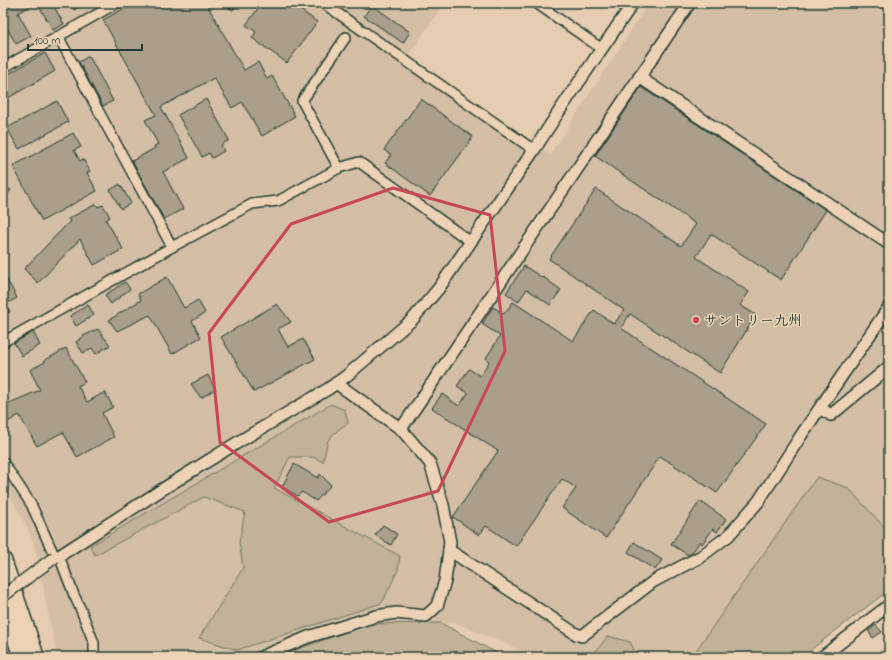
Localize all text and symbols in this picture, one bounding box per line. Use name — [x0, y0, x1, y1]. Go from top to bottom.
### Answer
scale bar — [28, 26, 142, 52]
text: 100 m — [34, 32, 61, 50]
place label: サントリー九州 — [704, 311, 802, 332]
marker: サントリー九州 — [691, 315, 701, 325]

